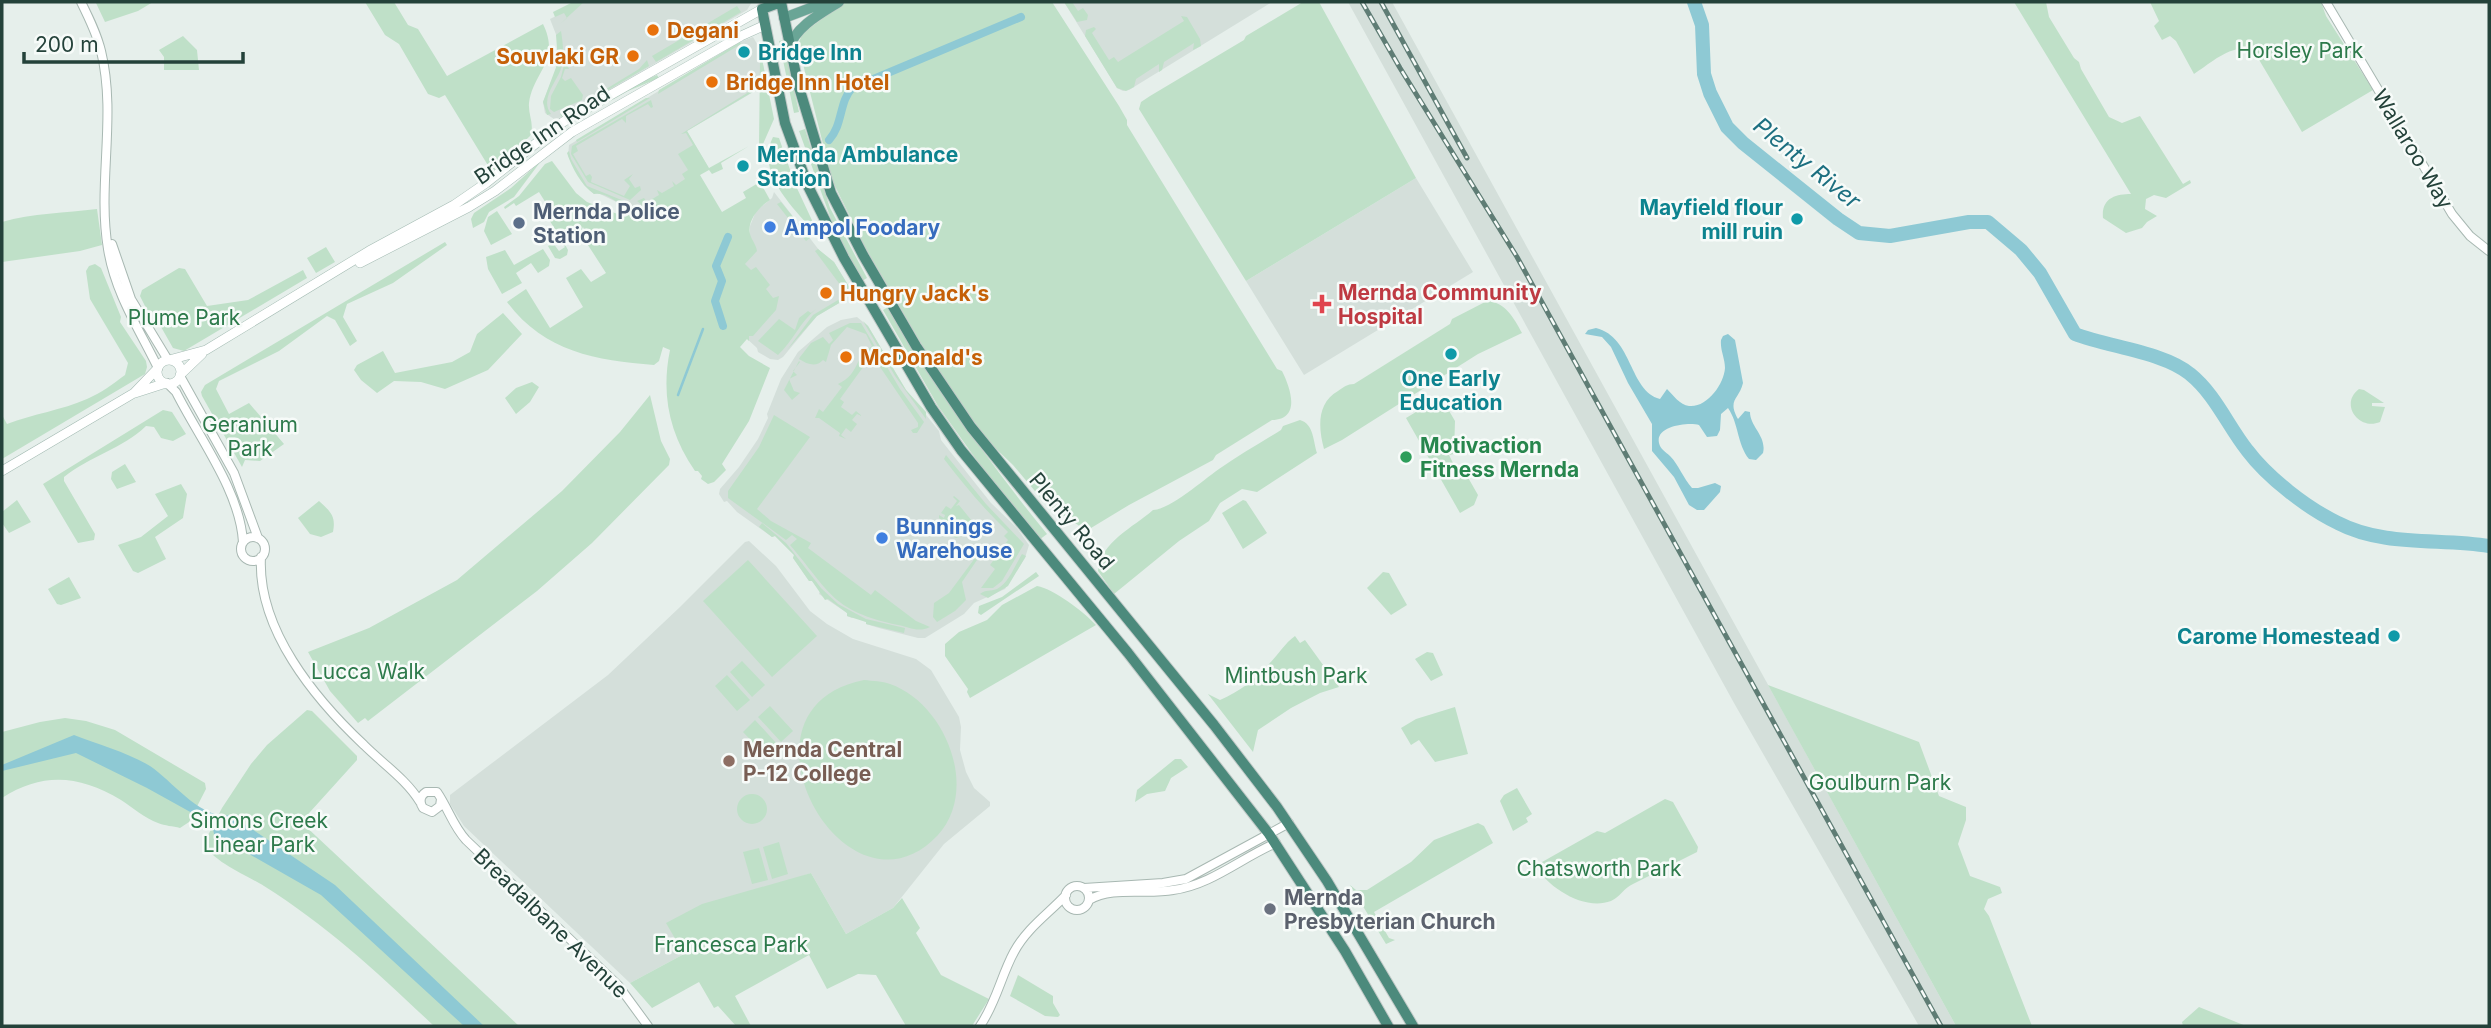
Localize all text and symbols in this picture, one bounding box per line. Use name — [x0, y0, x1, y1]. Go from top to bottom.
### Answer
place label: Degani — [667, 18, 739, 43]
scale bar — [24, 21, 243, 65]
marker: Degani — [645, 22, 661, 38]
text: 200 m — [35, 32, 99, 57]
park label: Horsley Park — [2237, 38, 2364, 63]
place label: Bridge Inn — [758, 40, 862, 65]
place label: Souvlaki GR — [496, 44, 619, 69]
marker: Bridge Inn — [736, 44, 752, 60]
marker: Souvlaki GR — [625, 48, 641, 64]
place label: Bridge Inn Hotel — [726, 70, 890, 95]
marker: Bridge Inn Hotel — [704, 74, 720, 90]
street label: Bridge Inn Road — [470, 80, 614, 190]
street label: Wallaroo Way — [2368, 85, 2459, 213]
water label: Plenty River — [1748, 111, 1867, 215]
place label: Mernda Ambulance Station — [757, 142, 958, 191]
marker: Mernda Ambulance Station — [735, 158, 751, 174]
place label: Mayfield flour mill ruin — [1639, 195, 1783, 244]
place label: Mernda Police Station — [533, 199, 680, 248]
marker: Mayfield flour mill ruin — [1789, 211, 1805, 227]
marker: Mernda Police Station — [511, 215, 527, 231]
place label: Ampol Foodary — [784, 215, 940, 240]
marker: Ampol Foodary — [762, 219, 778, 235]
place label: Mernda Community Hospital — [1338, 280, 1542, 329]
place label: Hungry Jack's — [840, 281, 989, 306]
marker: Hungry Jack's — [818, 285, 834, 301]
marker: Mernda Community Hospital — [1312, 294, 1332, 314]
park label: Plume Park — [128, 305, 241, 330]
place label: McDonald's — [860, 345, 983, 370]
marker: One Early Education — [1443, 346, 1459, 362]
marker: McDonald's — [838, 349, 854, 365]
place label: One Early Education — [1399, 366, 1503, 415]
park label: Geranium Park — [202, 412, 298, 461]
place label: Motivaction Fitness Mernda — [1420, 433, 1579, 482]
marker: Motivaction Fitness Mernda — [1398, 449, 1414, 465]
street label: Plenty Road — [1024, 467, 1120, 575]
place label: Bunnings Warehouse — [896, 514, 1013, 563]
marker: Bunnings Warehouse — [874, 530, 890, 546]
place label: Carome Homestead — [2177, 624, 2380, 649]
marker: Carome Homestead — [2386, 628, 2402, 644]
park label: Lucca Walk — [311, 659, 426, 684]
park label: Mintbush Park — [1225, 663, 1368, 688]
place label: Mernda Central P-12 College — [743, 737, 902, 786]
marker: Mernda Central P-12 College — [721, 753, 737, 769]
park label: Goulburn Park — [1809, 770, 1952, 795]
park label: Simons Creek Linear Park — [190, 808, 328, 857]
street label: Breadalbane Avenue — [469, 843, 633, 1003]
park label: Chatsworth Park — [1516, 856, 1682, 881]
place label: Mernda Presbyterian Church — [1284, 885, 1496, 934]
marker: Mernda Presbyterian Church — [1262, 901, 1278, 917]
park label: Francesca Park — [654, 932, 809, 957]

